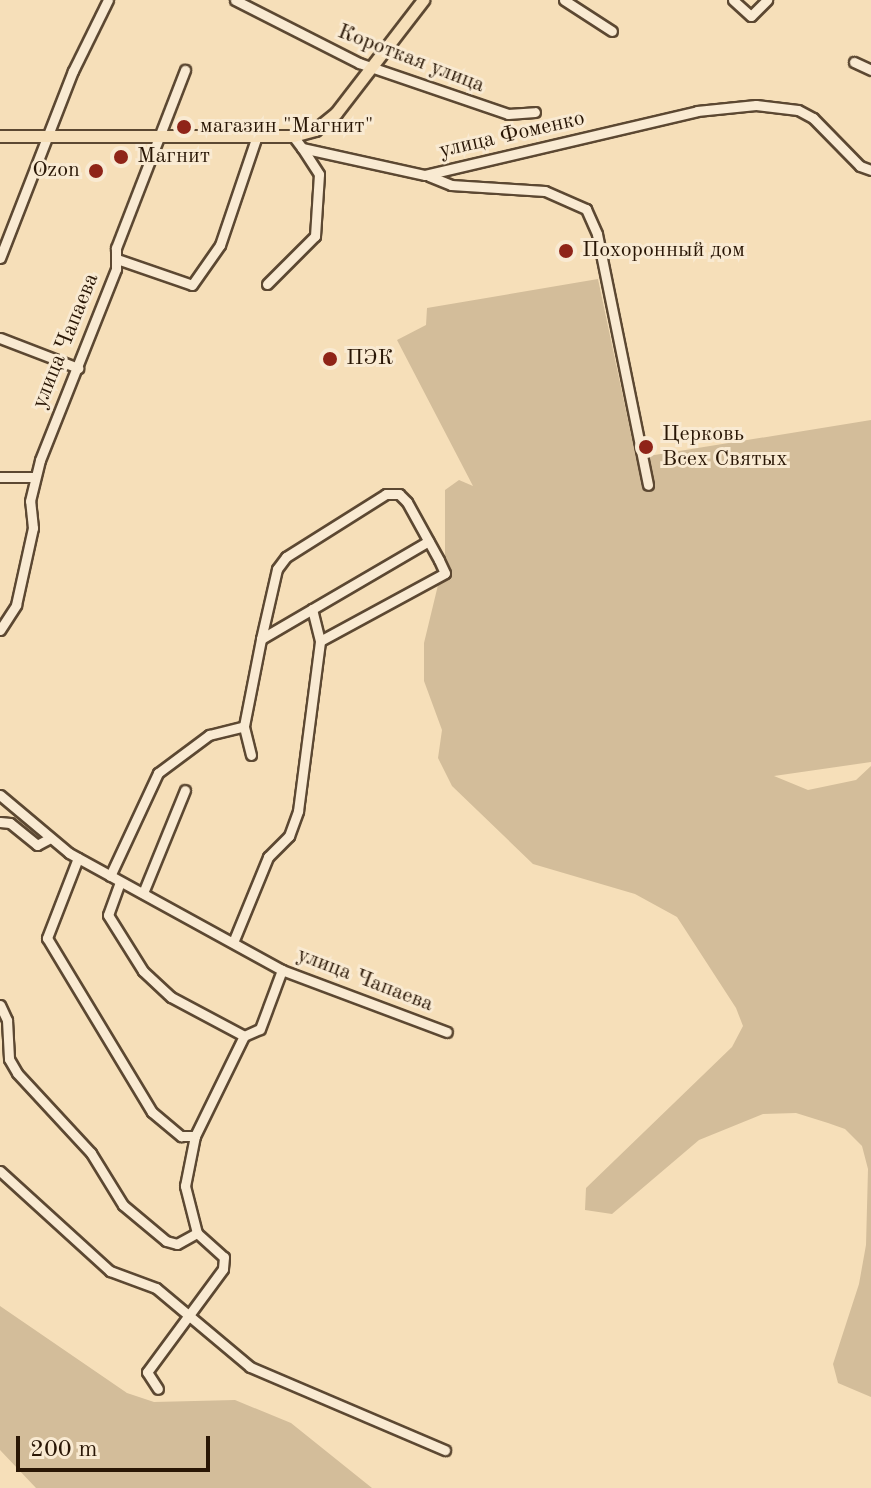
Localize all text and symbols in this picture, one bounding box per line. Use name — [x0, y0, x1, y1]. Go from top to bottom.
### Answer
street label: Короткая улица — [334, 19, 488, 99]
street label: улица Фоменко — [437, 105, 587, 165]
place label: магазин "Магнит" — [200, 114, 373, 140]
marker: магазин "Магнит" — [175, 118, 193, 136]
place label: Магнит — [137, 144, 210, 170]
marker: Магнит — [112, 148, 130, 166]
place label: Ozon — [32, 158, 80, 184]
marker: Ozon — [87, 162, 105, 180]
place label: Похоронный дом — [582, 238, 745, 264]
marker: Похоронный дом — [557, 242, 575, 260]
street label: улица Чапаева — [27, 269, 105, 413]
place label: ПЭК — [346, 346, 393, 372]
marker: ПЭК — [321, 350, 339, 368]
place label: Церковь Всех Святых — [662, 421, 788, 472]
marker: Церковь Всех Святых — [637, 438, 655, 456]
street label: улица Чапаева — [293, 942, 437, 1018]
scale bar — [20, 1420, 214, 1470]
text: 200 m — [30, 1438, 98, 1462]

